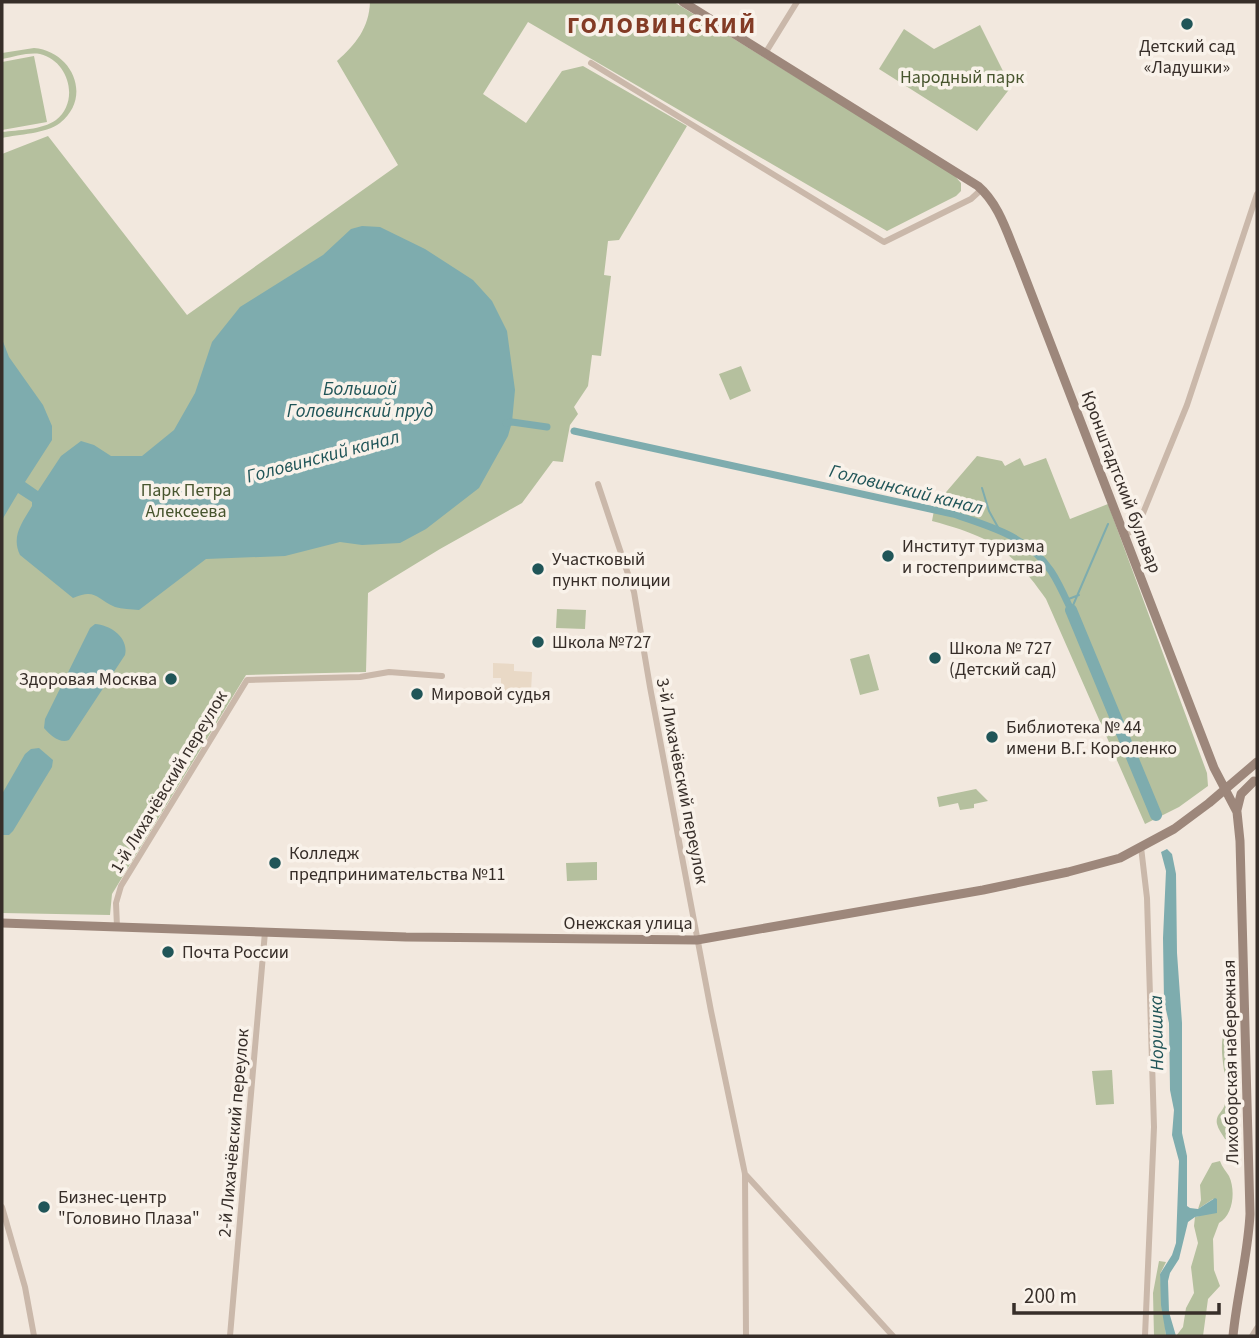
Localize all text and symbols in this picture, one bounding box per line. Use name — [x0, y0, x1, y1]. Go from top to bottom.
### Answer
district label: ГОЛОВИНСКИЙ — [567, 8, 757, 43]
marker: Детский сад «Ладушки» — [1179, 16, 1195, 32]
place label: Детский сад «Ладушки» — [1139, 34, 1235, 80]
park label: Народный парк — [900, 65, 1024, 90]
water label: Большой Головинский пруд — [287, 376, 433, 425]
street label: Кронштадтский бульвар — [1075, 387, 1167, 577]
water label: Головинский канал — [243, 424, 403, 490]
water label: Головинский канал — [826, 458, 986, 522]
park label: Парк Петра Алексеева — [141, 478, 231, 524]
place label: Институт туризма и гостеприимства — [902, 534, 1045, 580]
place label: Участковый пункт полиции — [552, 547, 671, 593]
marker: Институт туризма и гостеприимства — [880, 548, 896, 564]
marker: Участковый пункт полиции — [530, 561, 546, 577]
place label: Школа №727 — [552, 630, 651, 655]
marker: Школа №727 — [530, 634, 546, 650]
place label: Школа № 727 (Детский сад) — [949, 636, 1057, 682]
marker: Школа № 727 (Детский сад) — [927, 650, 943, 666]
place label: Здоровая Москва — [19, 667, 157, 692]
marker: Здоровая Москва — [163, 671, 179, 687]
street label: 3-й Лихачёвский переулок — [650, 676, 714, 886]
place label: Мировой судья — [431, 682, 551, 707]
street label: 1-й Лихачёвский переулок — [104, 686, 234, 878]
marker: Мировой судья — [409, 686, 425, 702]
place label: Библиотека № 44 имени В.Г. Короленко — [1006, 715, 1177, 761]
marker: Библиотека № 44 имени В.Г. Короленко — [984, 729, 1000, 745]
place label: Колледж предпринимательства №11 — [289, 841, 506, 887]
marker: Колледж предпринимательства №11 — [267, 855, 283, 871]
street label: Онежская улица — [563, 911, 693, 936]
place label: Почта России — [182, 940, 289, 965]
marker: Почта России — [160, 944, 176, 960]
street label: Лихоборская набережная — [1217, 959, 1245, 1165]
water label: Норишка — [1143, 995, 1171, 1071]
street label: 2-й Лихачёвский переулок — [212, 1027, 256, 1238]
place label: Бизнес-центр "Головино Плаза" — [58, 1185, 200, 1231]
marker: Бизнес-центр "Головино Плаза" — [36, 1199, 52, 1215]
scale bar — [1014, 1272, 1219, 1316]
text: 200 m — [1024, 1281, 1077, 1311]

